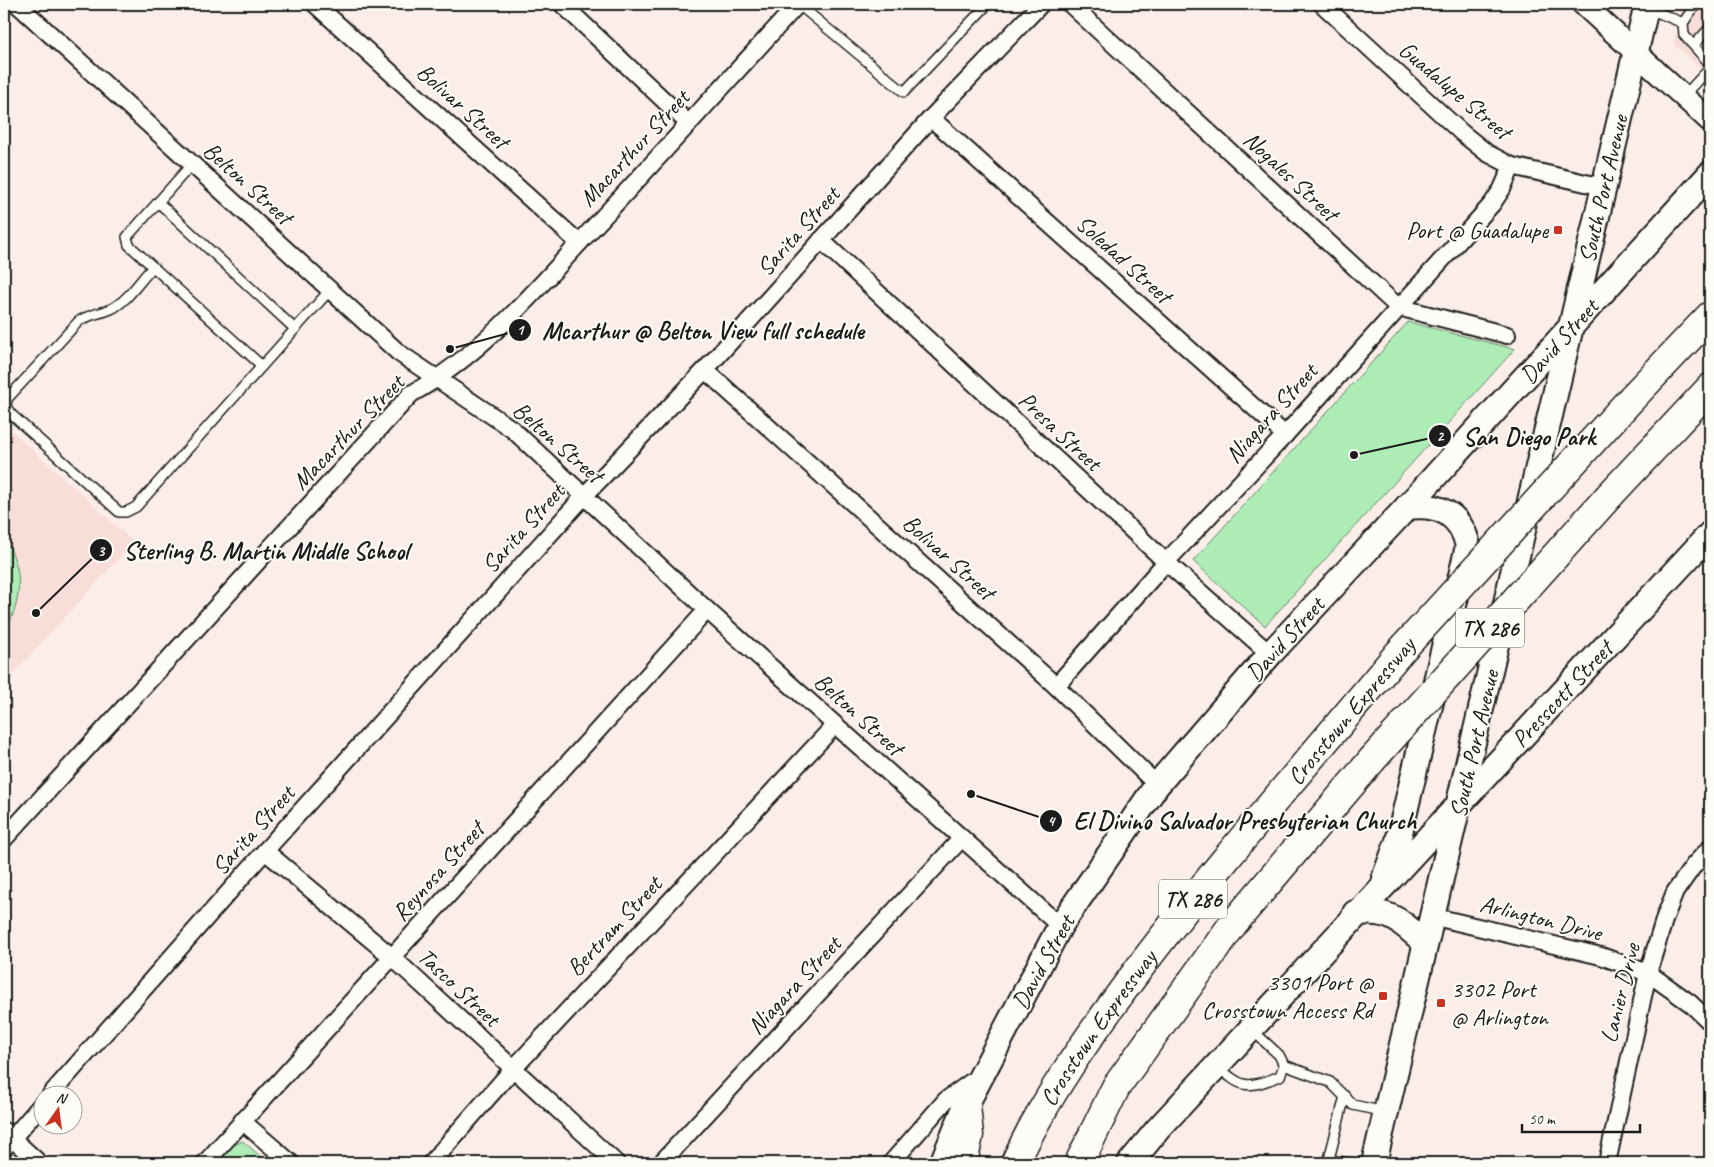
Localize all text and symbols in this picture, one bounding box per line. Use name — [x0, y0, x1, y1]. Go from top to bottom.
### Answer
street label: Guadalupe Street — [1393, 34, 1520, 148]
street label: Bolivar Street — [411, 57, 518, 157]
street label: Macarthur Street — [572, 82, 697, 213]
street label: South Port Avenue — [1571, 110, 1635, 266]
street label: Nogales Street — [1237, 124, 1347, 230]
street label: Belton Street — [197, 135, 301, 233]
street label: Sarita Street — [750, 178, 847, 282]
street label: Soledad Street — [1070, 208, 1180, 312]
place label: Port @ Guadalupe — [1406, 215, 1550, 245]
marker: Port @ Guadalupe — [1552, 224, 1564, 236]
street label: David Street — [1513, 291, 1606, 389]
callout: Mcarthur @ Belton View full schedule — [508, 310, 874, 350]
text: Mcarthur @ Belton View full schedule — [542, 315, 866, 347]
text: 1 — [517, 321, 526, 340]
street label: Niagara Street — [1218, 355, 1325, 469]
street label: Macarthur Street — [286, 367, 412, 496]
street label: Presa Street — [1012, 385, 1109, 478]
street label: Belton Street — [507, 395, 612, 491]
callout: San Diego Park — [1427, 416, 1606, 456]
text: San Diego Park — [1463, 421, 1598, 453]
text: 2 — [1437, 427, 1445, 446]
street label: Sarita Street — [475, 475, 572, 579]
street label: Bolivar Street — [897, 508, 1004, 608]
callout: Sterling B. Martin Middle School — [88, 530, 418, 570]
text: Sterling B. Martin Middle School — [124, 535, 413, 567]
text: 3 — [98, 542, 106, 561]
street label: David Street — [1239, 589, 1332, 687]
road number: TX 286 — [1456, 608, 1524, 648]
street label: Crosstown Expressway — [1281, 630, 1423, 791]
street label: Presscott Street — [1505, 632, 1621, 754]
street label: South Port Avenue — [1442, 665, 1506, 821]
street label: Belton Street — [808, 666, 912, 764]
street label: Sarita Street — [205, 777, 302, 881]
callout: El Divino Salvador Presbyterian Church — [1038, 801, 1427, 841]
text: El Divino Salvador Presbyterian Church — [1074, 805, 1417, 837]
text: 4 — [1048, 812, 1057, 831]
street label: Reynosa Street — [385, 813, 493, 927]
street label: Bertram Street — [560, 868, 669, 982]
road number: TX 286 — [1159, 880, 1227, 919]
street label: Arlington Drive — [1477, 888, 1607, 948]
street label: David Street — [1005, 908, 1082, 1014]
street label: Niagara Street — [741, 928, 849, 1041]
street label: Lanier Drive — [1593, 938, 1647, 1046]
street label: Tasco Street — [411, 941, 508, 1034]
street label: Crosstown Expressway — [1033, 942, 1164, 1111]
place label: 3301 Port @ Crosstown Access Rd — [1202, 967, 1377, 1025]
place label: 3302 Port @ Arlington — [1451, 974, 1549, 1032]
marker: 3301 Port @ Crosstown Access Rd — [1377, 990, 1389, 1002]
marker: 3302 Port @ Arlington — [1435, 997, 1447, 1009]
north arrow — [32, 1084, 82, 1134]
text: N — [55, 1089, 70, 1108]
scale bar — [1522, 1102, 1639, 1134]
text: 50 m — [1529, 1110, 1556, 1129]

